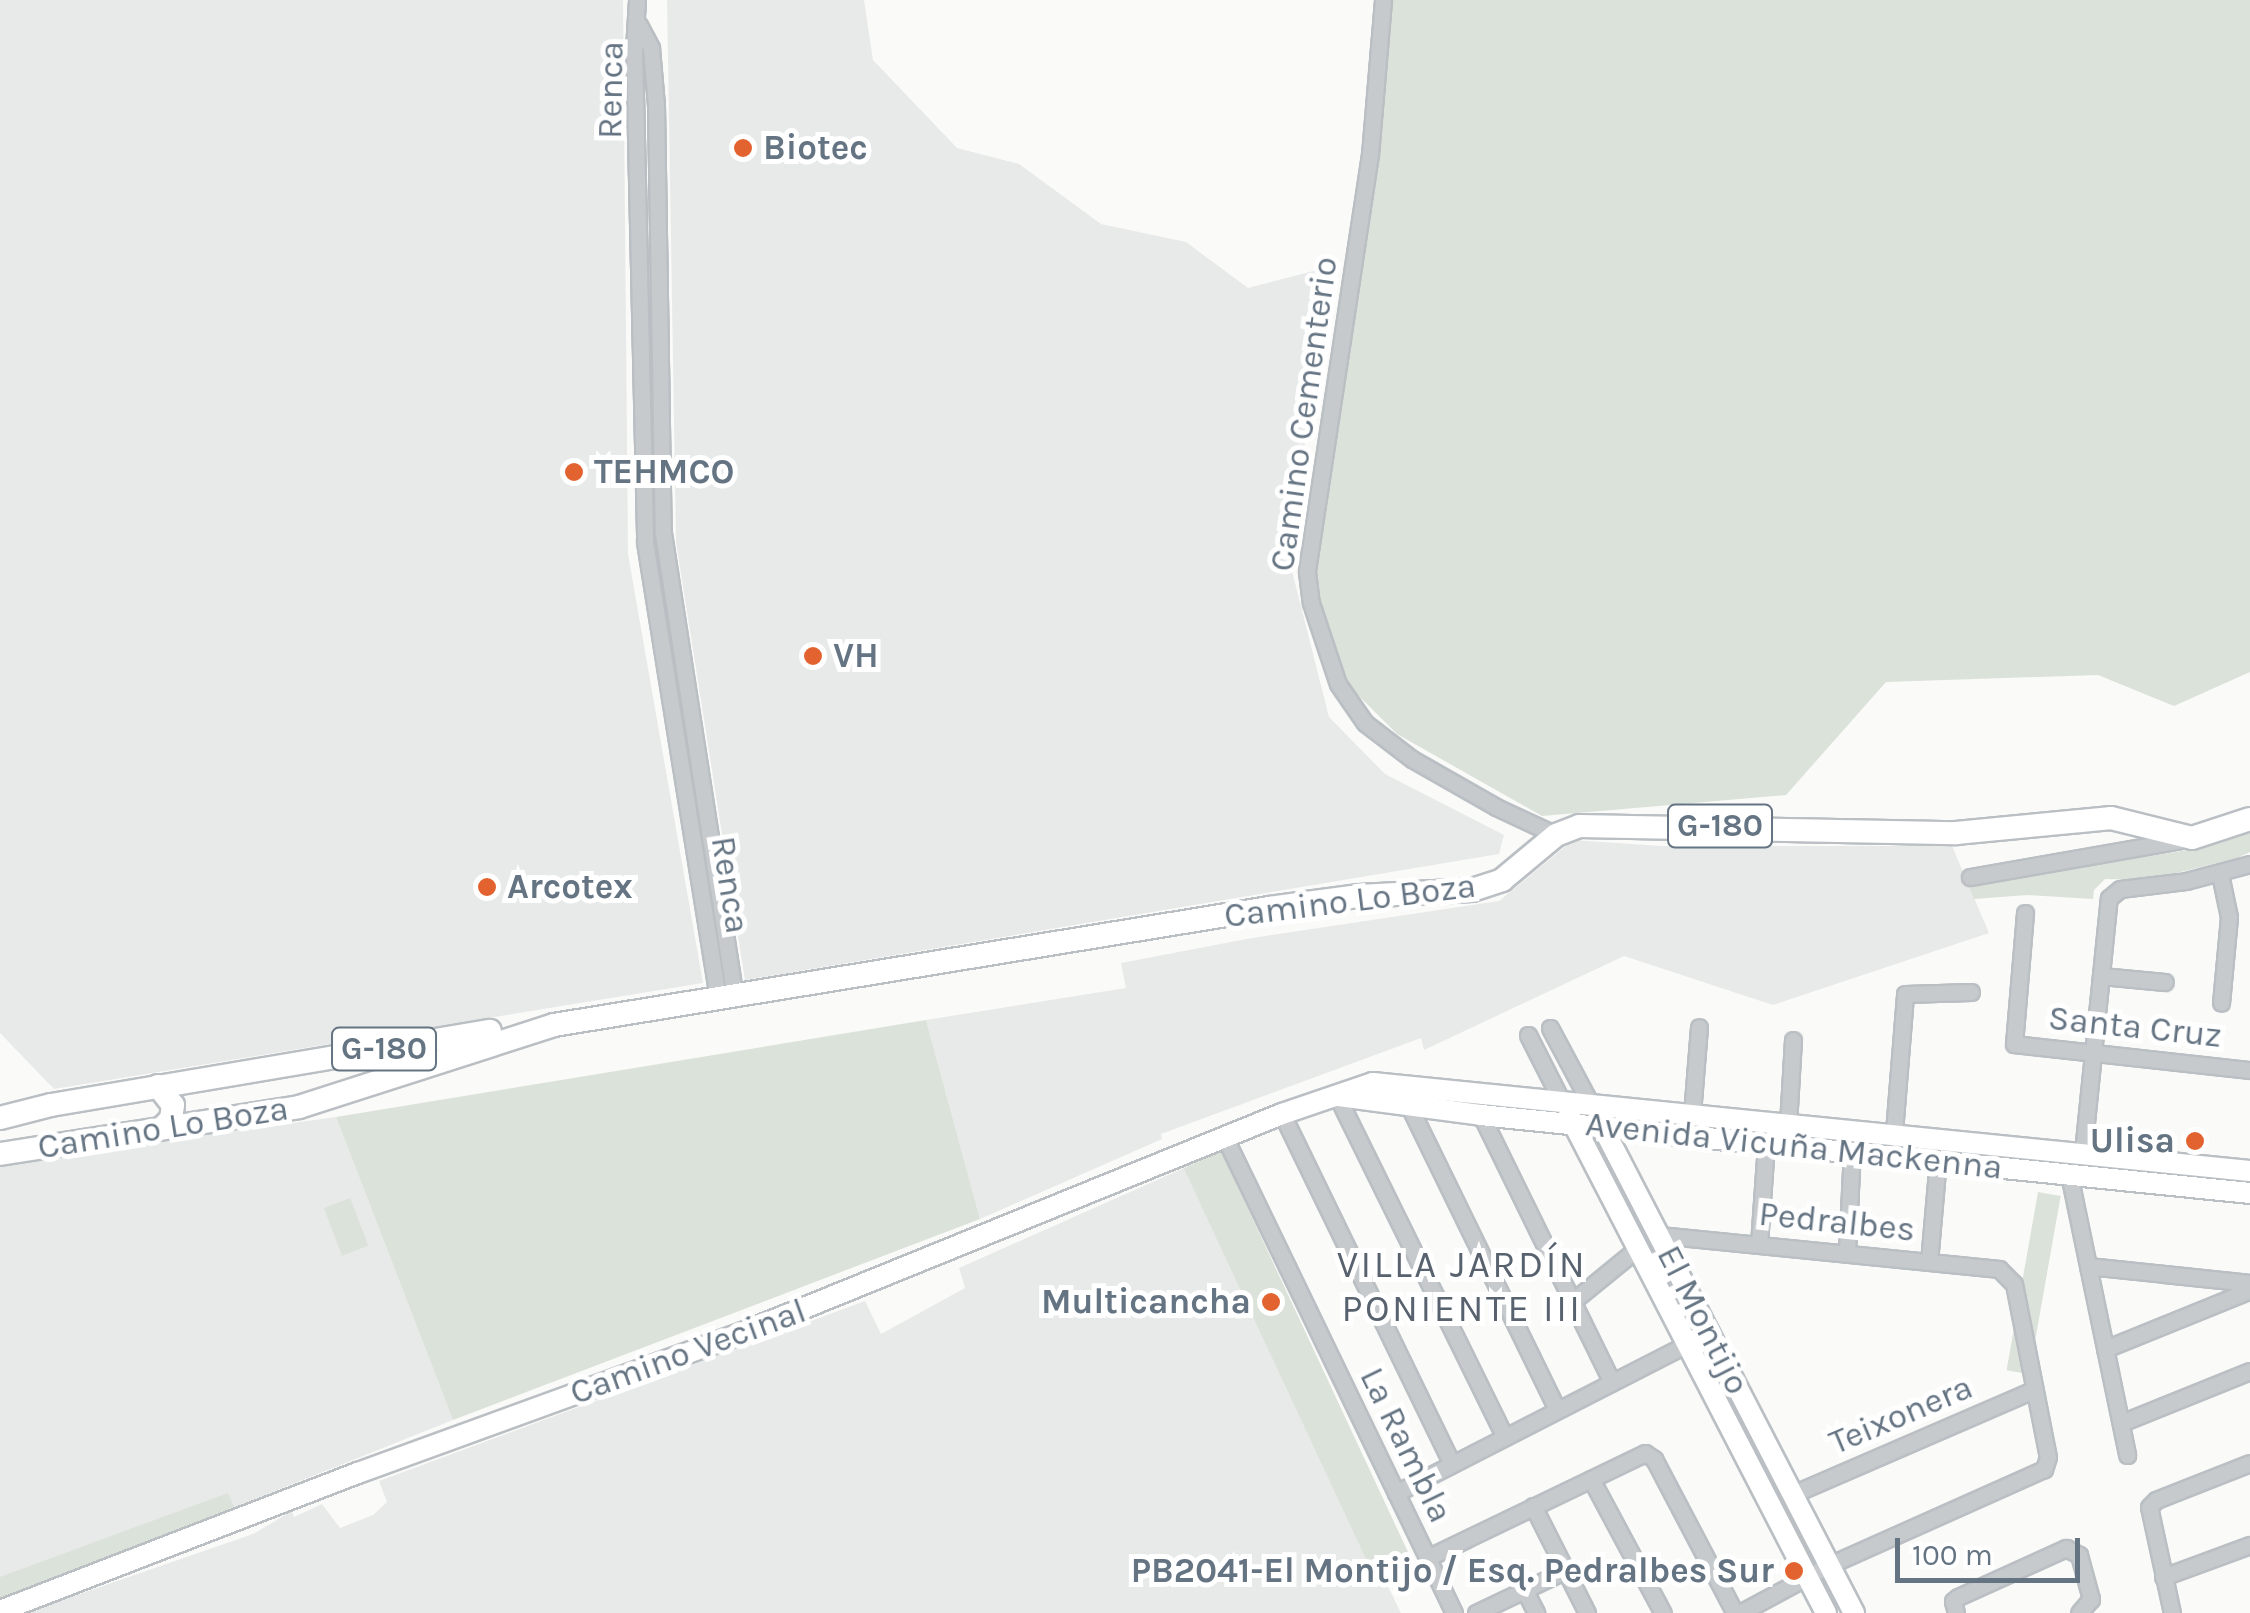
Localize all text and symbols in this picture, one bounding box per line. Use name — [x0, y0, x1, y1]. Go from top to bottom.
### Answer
street label: Renca — [589, 41, 633, 139]
place label: Biotec — [763, 127, 868, 169]
marker: Biotec — [732, 137, 754, 159]
street label: Camino Cementerio — [1261, 254, 1347, 574]
place label: TEHMCO — [594, 451, 734, 493]
marker: TEHMCO — [563, 461, 585, 483]
place label: VH — [833, 635, 879, 677]
marker: VH — [802, 645, 824, 667]
road number: G-180 — [1665, 799, 1775, 853]
street label: Renca — [702, 833, 758, 937]
street label: Camino Lo Boza — [1222, 865, 1478, 937]
place label: Arcotex — [507, 866, 633, 908]
marker: Arcotex — [476, 876, 498, 898]
street label: Santa Cruz — [2046, 997, 2224, 1057]
road number: G-180 — [329, 1022, 439, 1076]
street label: Camino Lo Boza — [35, 1087, 291, 1169]
street label: Avenida Vicuña Mackenna — [1583, 1103, 2005, 1189]
place label: Ulisa — [2090, 1120, 2175, 1162]
marker: Ulisa — [2184, 1130, 2206, 1152]
street label: Pedralbes — [1757, 1193, 1917, 1251]
street label: El Montijo — [1648, 1239, 1758, 1401]
district label: VILLA JARDÍN PONIENTE III — [1337, 1242, 1587, 1332]
place label: Multicancha — [1041, 1281, 1251, 1323]
street label: Camino Vecinal — [564, 1290, 812, 1414]
marker: Multicancha — [1260, 1291, 1282, 1313]
street label: La Rambla — [1350, 1361, 1462, 1529]
street label: Teixonera — [1823, 1366, 1979, 1464]
scale bar — [1900, 1518, 2085, 1580]
text: 100 m — [1912, 1537, 1993, 1573]
place label: PB2041-El Montijo / Esq. Pedralbes Sur — [1131, 1550, 1774, 1592]
marker: PB2041-El Montijo / Esq. Pedralbes Sur — [1783, 1560, 1805, 1582]

